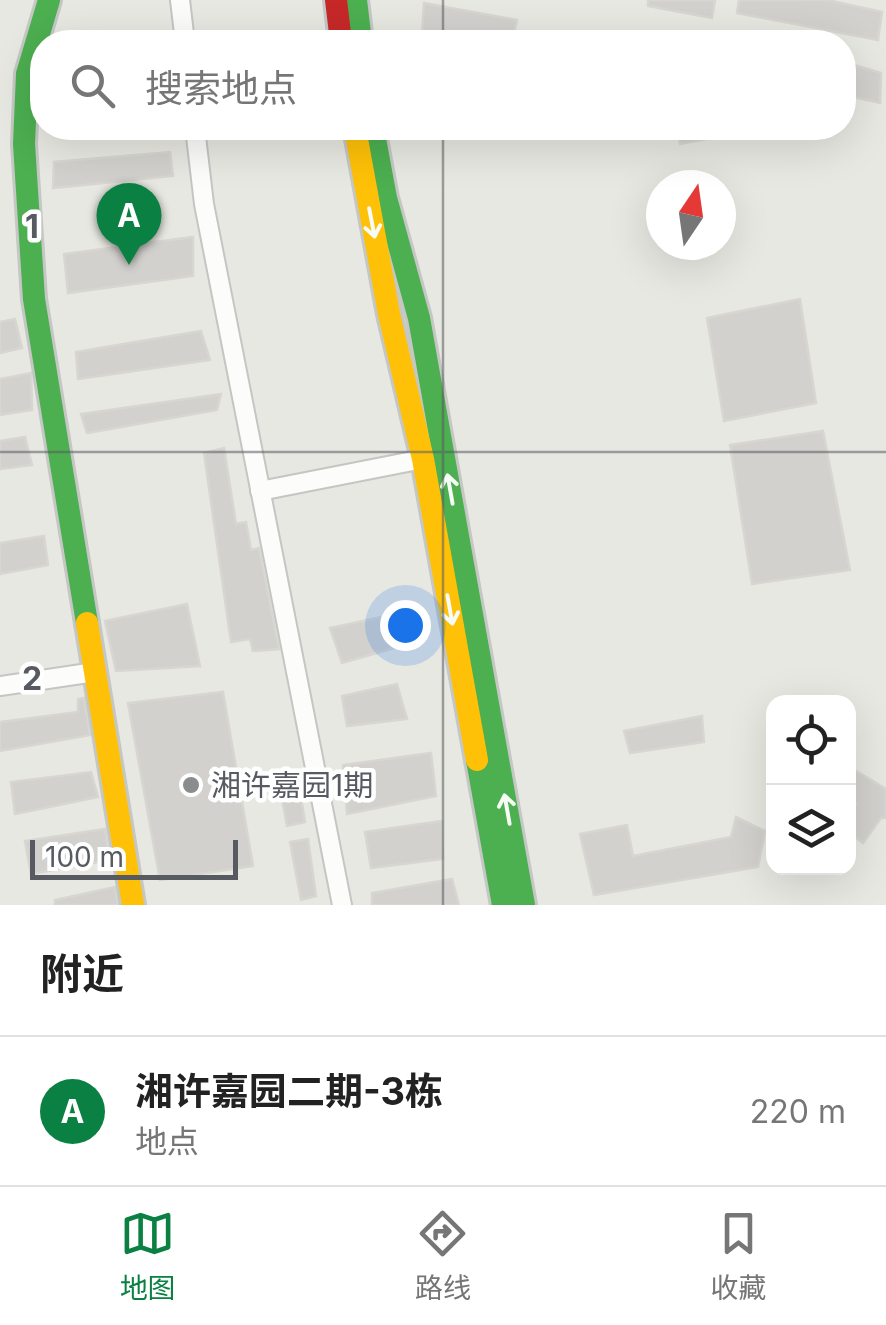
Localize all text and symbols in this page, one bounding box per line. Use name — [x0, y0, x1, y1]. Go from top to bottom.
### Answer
search box — [30, 30, 856, 140]
icon: search — [65, 58, 120, 113]
text: 搜索地点 — [145, 65, 297, 111]
north arrow — [646, 170, 736, 260]
pin: A — [96, 182, 162, 265]
text: 1 — [25, 207, 39, 246]
one-way arrow — [363, 207, 382, 239]
one-way arrow — [439, 474, 458, 506]
one-way arrow — [441, 594, 460, 626]
your location — [380, 600, 431, 651]
text: 2 — [22, 659, 42, 698]
map controls — [766, 695, 856, 875]
button: locate — [766, 695, 856, 785]
place label: 湘许嘉园1期 — [211, 767, 373, 803]
marker: 湘许嘉园1期 — [180, 774, 202, 796]
button: layers — [766, 785, 856, 875]
one-way arrow — [497, 793, 516, 826]
scale bar — [30, 835, 238, 880]
text: 100 m — [45, 840, 124, 874]
text: 附近 — [40, 948, 124, 999]
text: 湘许嘉园二期-3栋 — [135, 1068, 443, 1114]
text: A — [61, 1092, 84, 1131]
text: 220 m — [750, 1092, 846, 1131]
text: 地点 — [135, 1122, 199, 1161]
tab: 地图 — [120, 1206, 176, 1306]
tab: 路线 — [415, 1206, 471, 1306]
tab: 收藏 — [710, 1206, 766, 1306]

